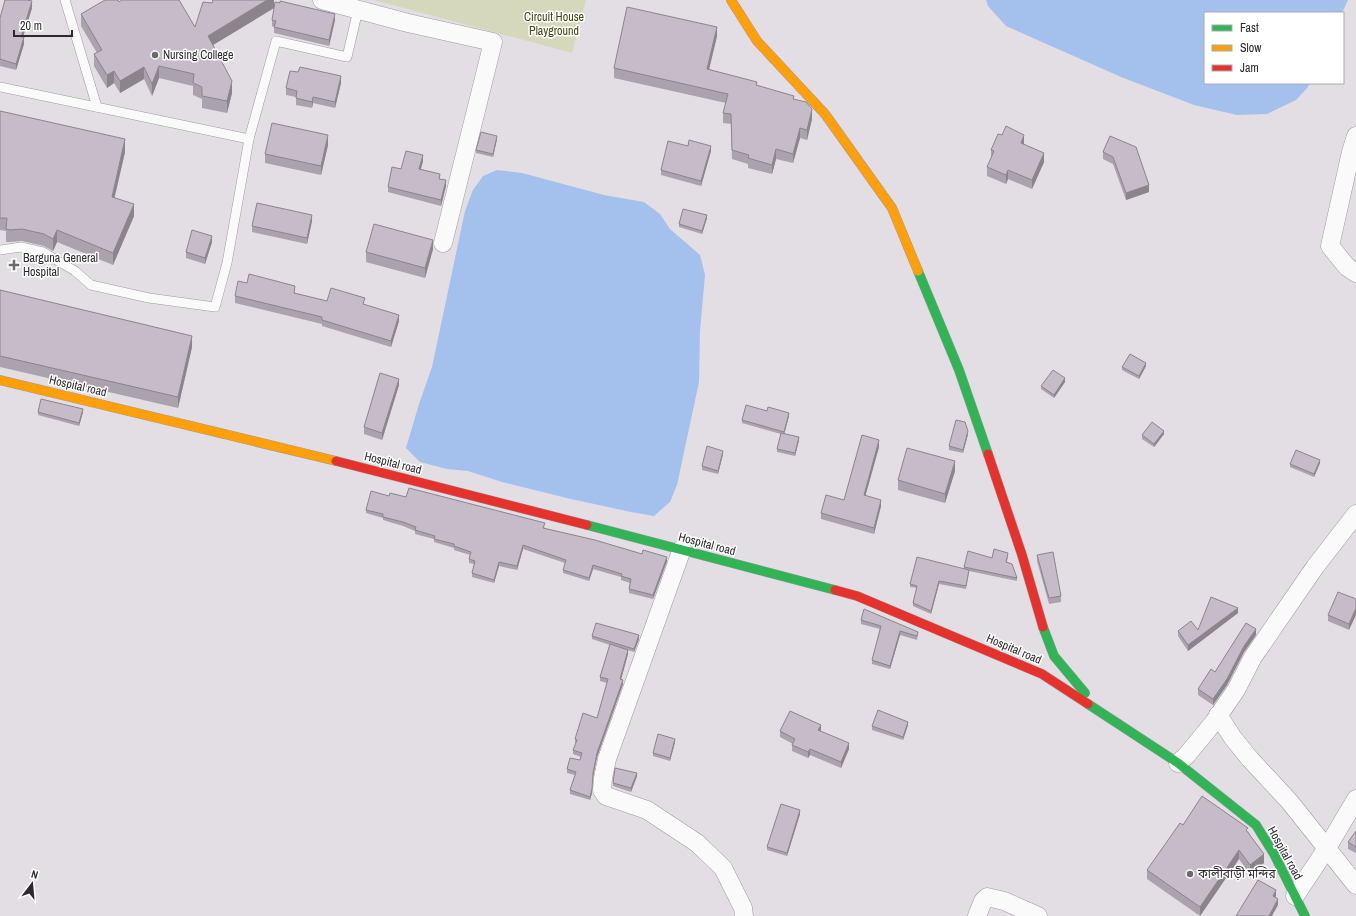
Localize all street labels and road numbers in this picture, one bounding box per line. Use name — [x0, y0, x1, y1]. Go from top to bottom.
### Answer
street label: Hospital road — [48, 372, 108, 400]
street label: Hospital road — [363, 448, 423, 478]
street label: Hospital road — [677, 529, 737, 559]
street label: Hospital road — [984, 630, 1044, 668]
street label: Hospital road — [1264, 824, 1306, 882]

